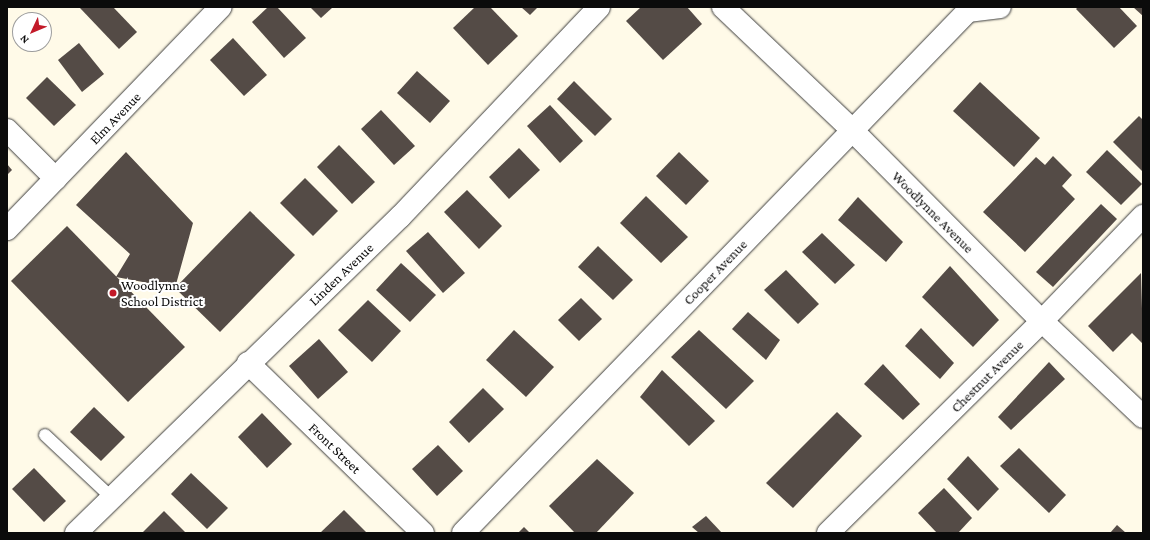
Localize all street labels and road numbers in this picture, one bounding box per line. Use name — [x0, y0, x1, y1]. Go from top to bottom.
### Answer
street label: Elm Avenue — [86, 88, 144, 148]
street label: Woodlynne Avenue — [889, 168, 977, 256]
street label: Cooper Avenue — [680, 236, 750, 308]
street label: Linden Avenue — [305, 239, 377, 309]
street label: Chestnut Avenue — [947, 336, 1027, 416]
street label: Front Street — [305, 419, 365, 477]

